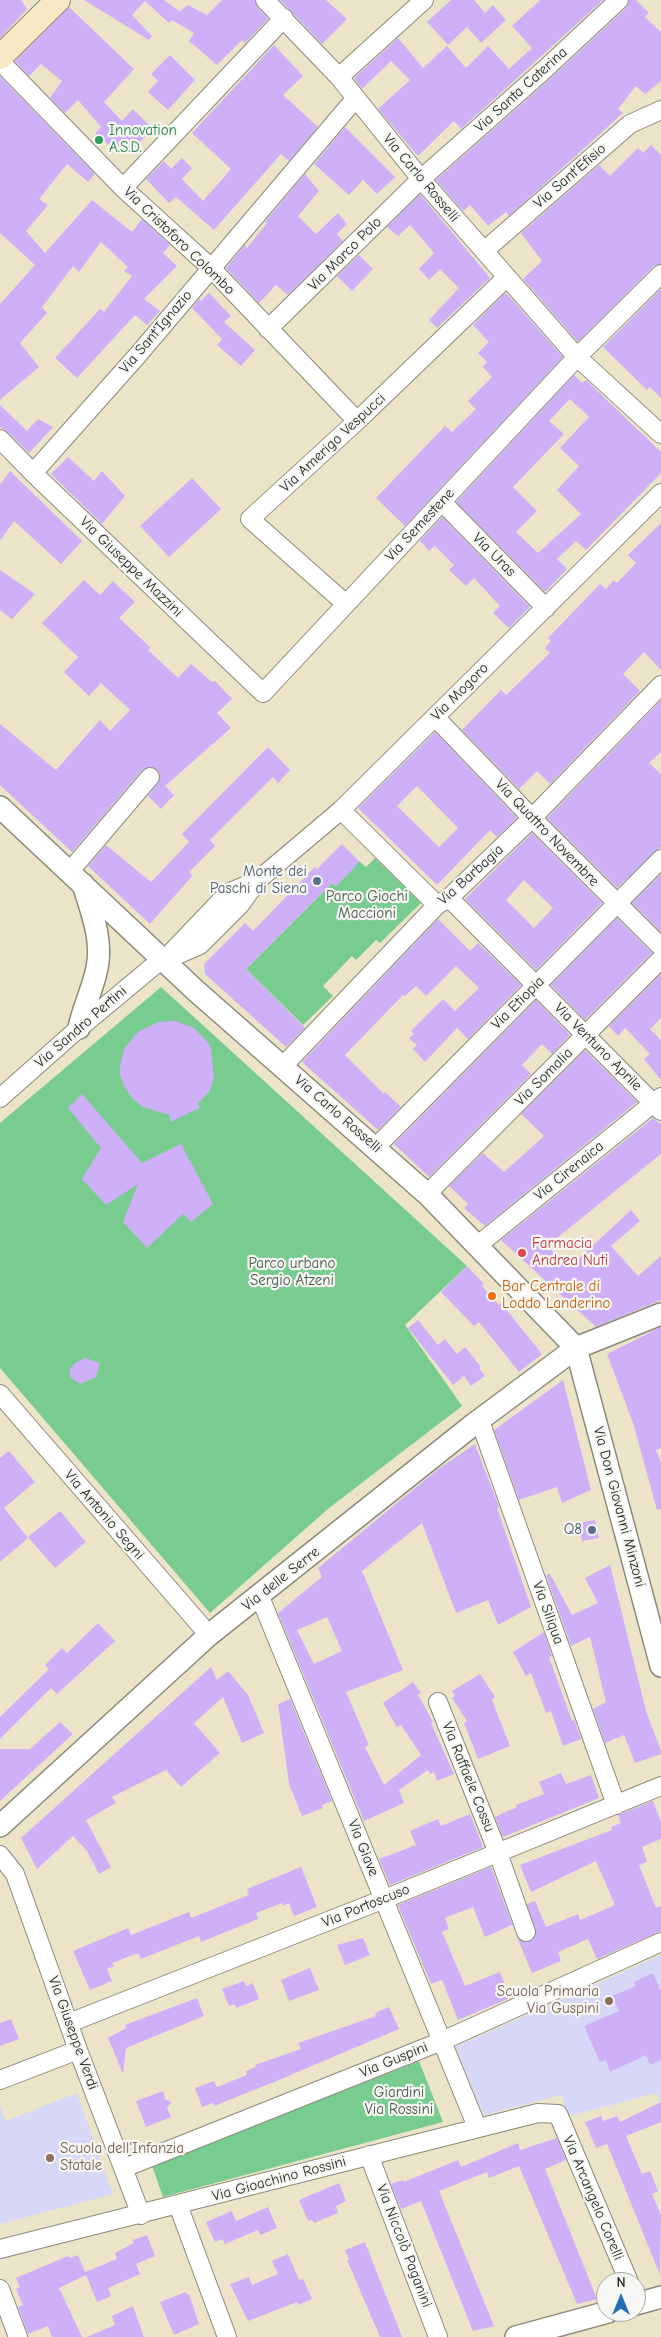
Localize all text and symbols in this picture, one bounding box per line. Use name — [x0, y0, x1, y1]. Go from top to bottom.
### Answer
street label: Via Santa Caterina — [471, 44, 571, 136]
place label: Innovation A.S.D. — [109, 122, 177, 157]
street label: Via Carlo Rosselli — [379, 130, 463, 226]
marker: Innovation A.S.D. — [93, 134, 105, 146]
street label: Via Sant'Efisio — [530, 140, 610, 212]
street label: Via Cristoforo Colombo — [120, 183, 238, 299]
street label: Via Marco Polo — [304, 213, 386, 295]
street label: Via Sant'Ignazio — [116, 287, 196, 377]
street label: Via Amerigo Vespucci — [277, 390, 389, 496]
street label: Via Semestene — [382, 485, 458, 565]
street label: Via Giuseppe Mazzini — [76, 513, 186, 621]
street label: Via Uras — [468, 529, 520, 581]
street label: Via Mogoro — [427, 659, 493, 725]
street label: Via Quattro Novembre — [491, 776, 603, 890]
street label: Via Barbagia — [434, 841, 508, 909]
place label: Monte dei Paschi di Siena — [210, 863, 307, 898]
marker: Monte dei Paschi di Siena — [311, 875, 323, 887]
park label: Parco Giochi Maccioni — [326, 888, 408, 923]
street label: Via Etiopia — [488, 973, 548, 1033]
street label: Via Sandro Pertini — [31, 982, 131, 1072]
street label: Via Ventuno Aprile — [550, 999, 646, 1095]
street label: Via Somalia — [511, 1044, 577, 1110]
street label: Via Carlo Rosselli — [291, 1071, 385, 1157]
street label: Via Cirenaica — [531, 1137, 607, 1205]
place label: Farmacia Andrea Nuti — [532, 1235, 608, 1270]
marker: Farmacia Andrea Nuti — [516, 1247, 528, 1259]
park label: Parco urbano Sergio Atzeni — [249, 1255, 335, 1290]
place label: Bar Centrale di Loddo Landerino — [502, 1278, 610, 1313]
marker: Bar Centrale di Loddo Landerino — [486, 1290, 498, 1302]
street label: Via Don Giovanni Minzoni — [589, 1425, 649, 1589]
street label: Via Antonio Segni — [60, 1466, 148, 1564]
place label: Q8 — [564, 1521, 582, 1539]
marker: Q8 — [586, 1524, 598, 1536]
street label: Via delle Serre — [239, 1543, 323, 1615]
street label: Via Siliqua — [528, 1579, 568, 1647]
street label: Via Raffaele Cossu — [438, 1719, 498, 1835]
street label: Via Giave — [343, 1817, 383, 1879]
street label: Via Portoscuso — [320, 1880, 412, 1932]
street label: Via Giuseppe Verdi — [44, 1974, 102, 2092]
place label: Scuola Primaria Via Guspini — [497, 1983, 599, 2018]
marker: Scuola Primaria Via Guspini — [603, 1995, 615, 2007]
street label: Via Guspini — [357, 2038, 431, 2082]
park label: Giardini Via Rossini — [365, 2084, 433, 2119]
street label: Via Arcangelo Corelli — [559, 2133, 627, 2263]
place label: Scuola dell'Infanzia Statale — [60, 2140, 184, 2175]
marker: Scuola dell'Infanzia Statale — [44, 2152, 56, 2164]
street label: Via Gioachino Rossini — [210, 2152, 348, 2206]
street label: Via Niccolò Paganini — [372, 2182, 436, 2310]
north arrow — [596, 2272, 646, 2322]
text: N — [616, 2274, 626, 2291]

